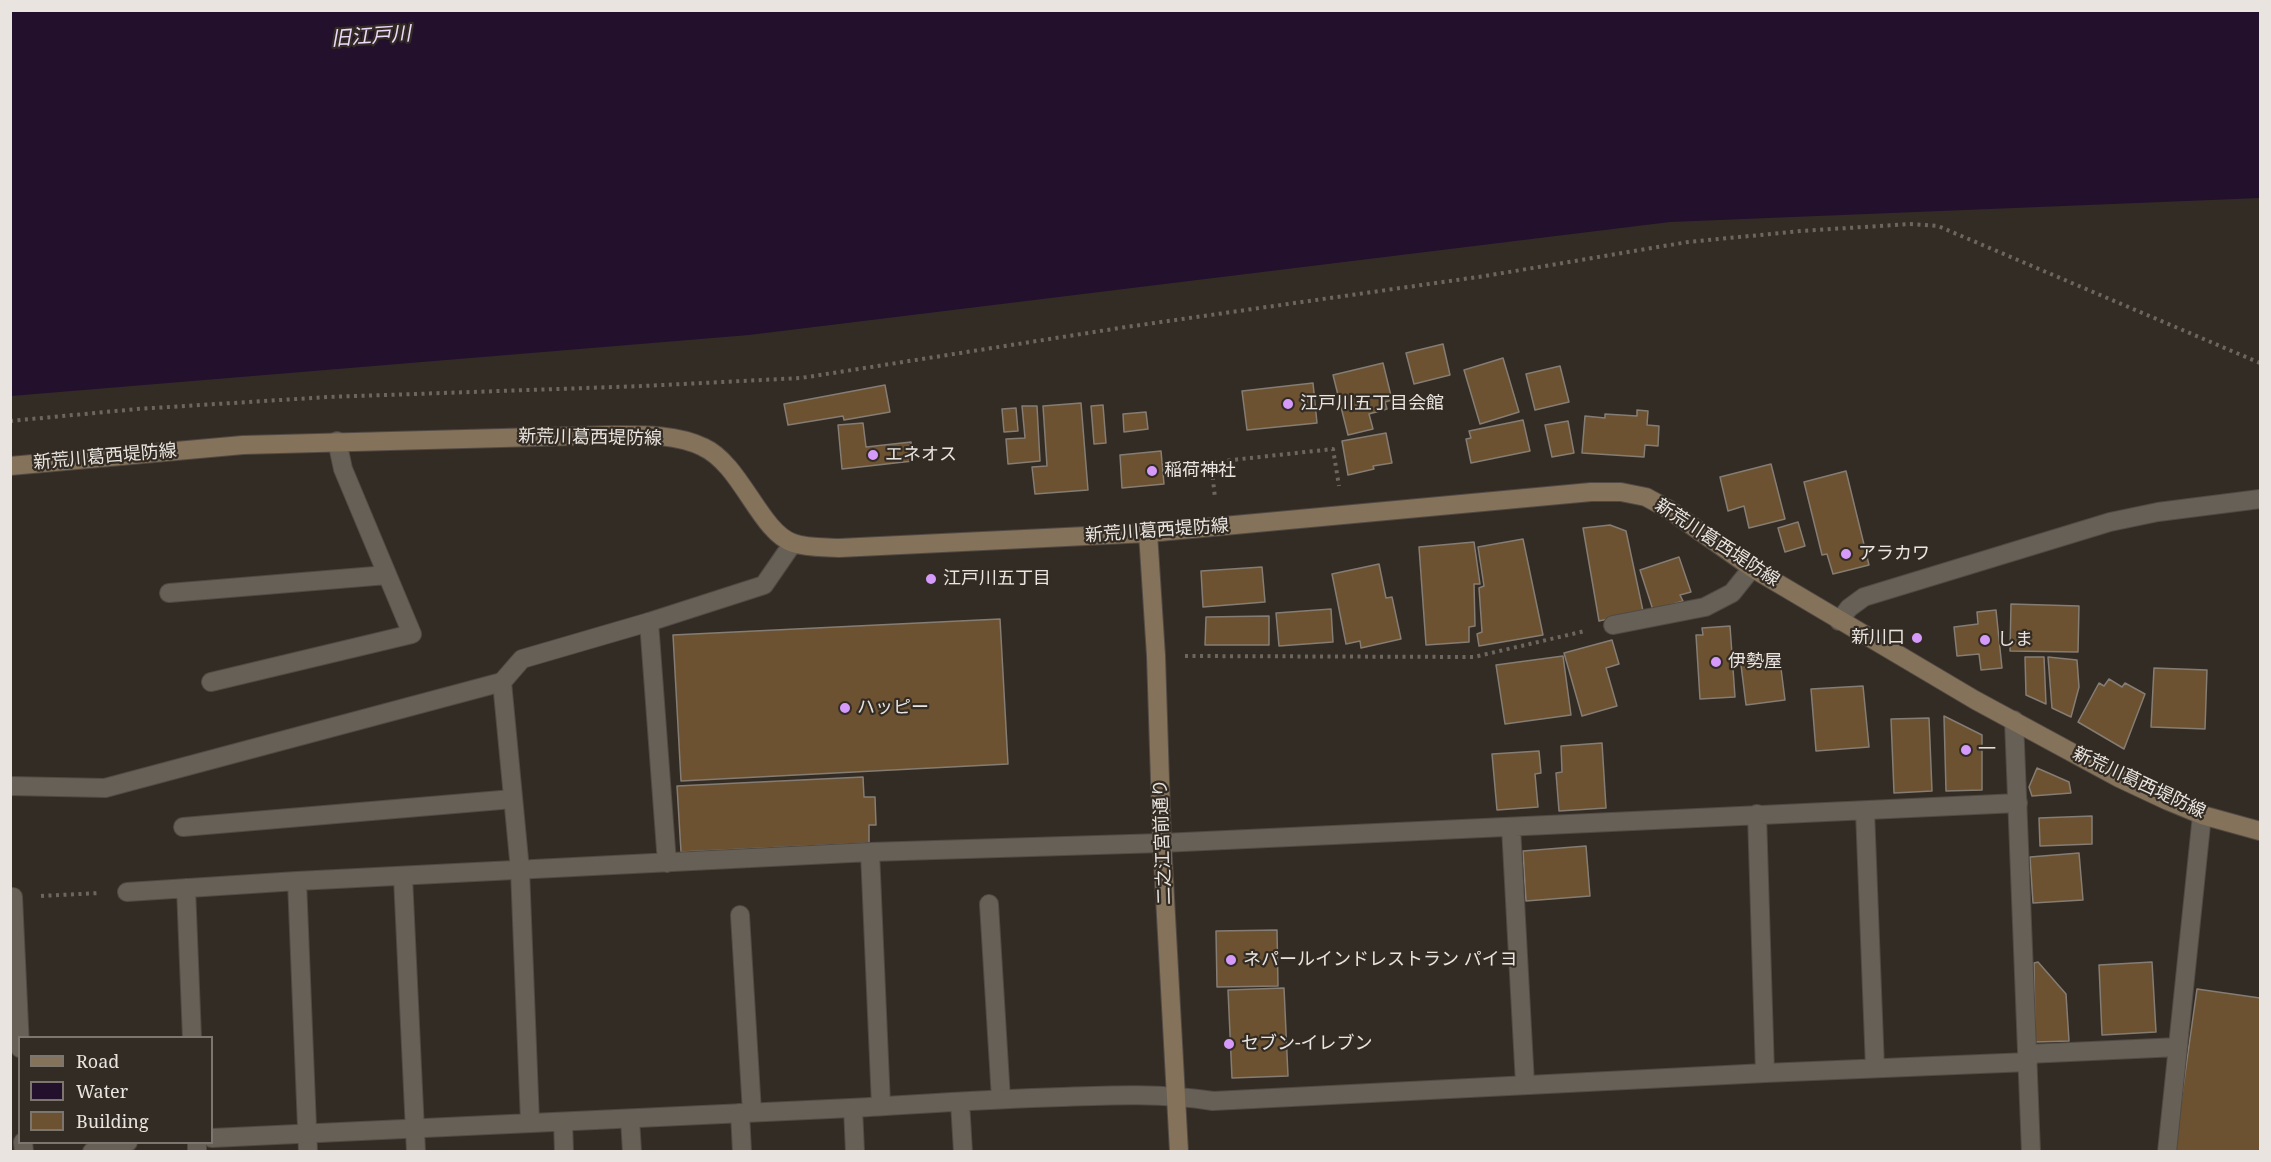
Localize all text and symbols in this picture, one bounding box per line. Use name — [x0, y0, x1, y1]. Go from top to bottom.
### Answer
water label: 旧江戸川 — [330, 22, 412, 52]
place label: 江戸川五丁目会館 — [1300, 393, 1444, 415]
marker: 江戸川五丁目会館 — [1281, 397, 1295, 411]
street label: 新荒川葛西堤防線 — [518, 426, 662, 450]
street label: 新荒川葛西堤防線 — [32, 440, 178, 474]
place label: エネオス — [885, 444, 957, 466]
marker: エネオス — [866, 448, 880, 462]
place label: 稲荷神社 — [1164, 460, 1236, 482]
marker: 稲荷神社 — [1145, 464, 1159, 478]
street label: 新荒川葛西堤防線 — [1651, 495, 1783, 591]
street label: 新荒川葛西堤防線 — [1084, 515, 1230, 547]
place label: アラカワ — [1858, 543, 1930, 565]
marker: アラカワ — [1839, 547, 1853, 561]
place label: 江戸川五丁目 — [943, 568, 1051, 590]
marker: 江戸川五丁目 — [924, 572, 938, 586]
place label: 新川口 — [1851, 627, 1905, 649]
place label: しま — [1997, 629, 2033, 651]
marker: 新川口 — [1910, 631, 1924, 645]
marker: しま — [1978, 633, 1992, 647]
place label: 伊勢屋 — [1728, 651, 1782, 673]
marker: 伊勢屋 — [1709, 655, 1723, 669]
place label: ハッピー — [857, 697, 929, 719]
marker: ハッピー — [838, 701, 852, 715]
place label: 一 — [1978, 739, 1996, 761]
marker: 一 — [1959, 743, 1973, 757]
street label: 新荒川葛西堤防線 — [2069, 743, 2209, 823]
street label: 二之江宮前通り — [1150, 779, 1176, 905]
place label: ネパールインドレストラン パイヨ — [1243, 949, 1518, 971]
marker: ネパールインドレストラン パイヨ — [1224, 953, 1238, 967]
place label: セブン-イレブン — [1241, 1033, 1373, 1055]
legend — [18, 1036, 213, 1144]
marker: セブン-イレブン — [1222, 1037, 1236, 1051]
text: Road — [76, 1049, 119, 1073]
text: Water — [76, 1079, 128, 1103]
text: Building — [76, 1109, 149, 1133]

